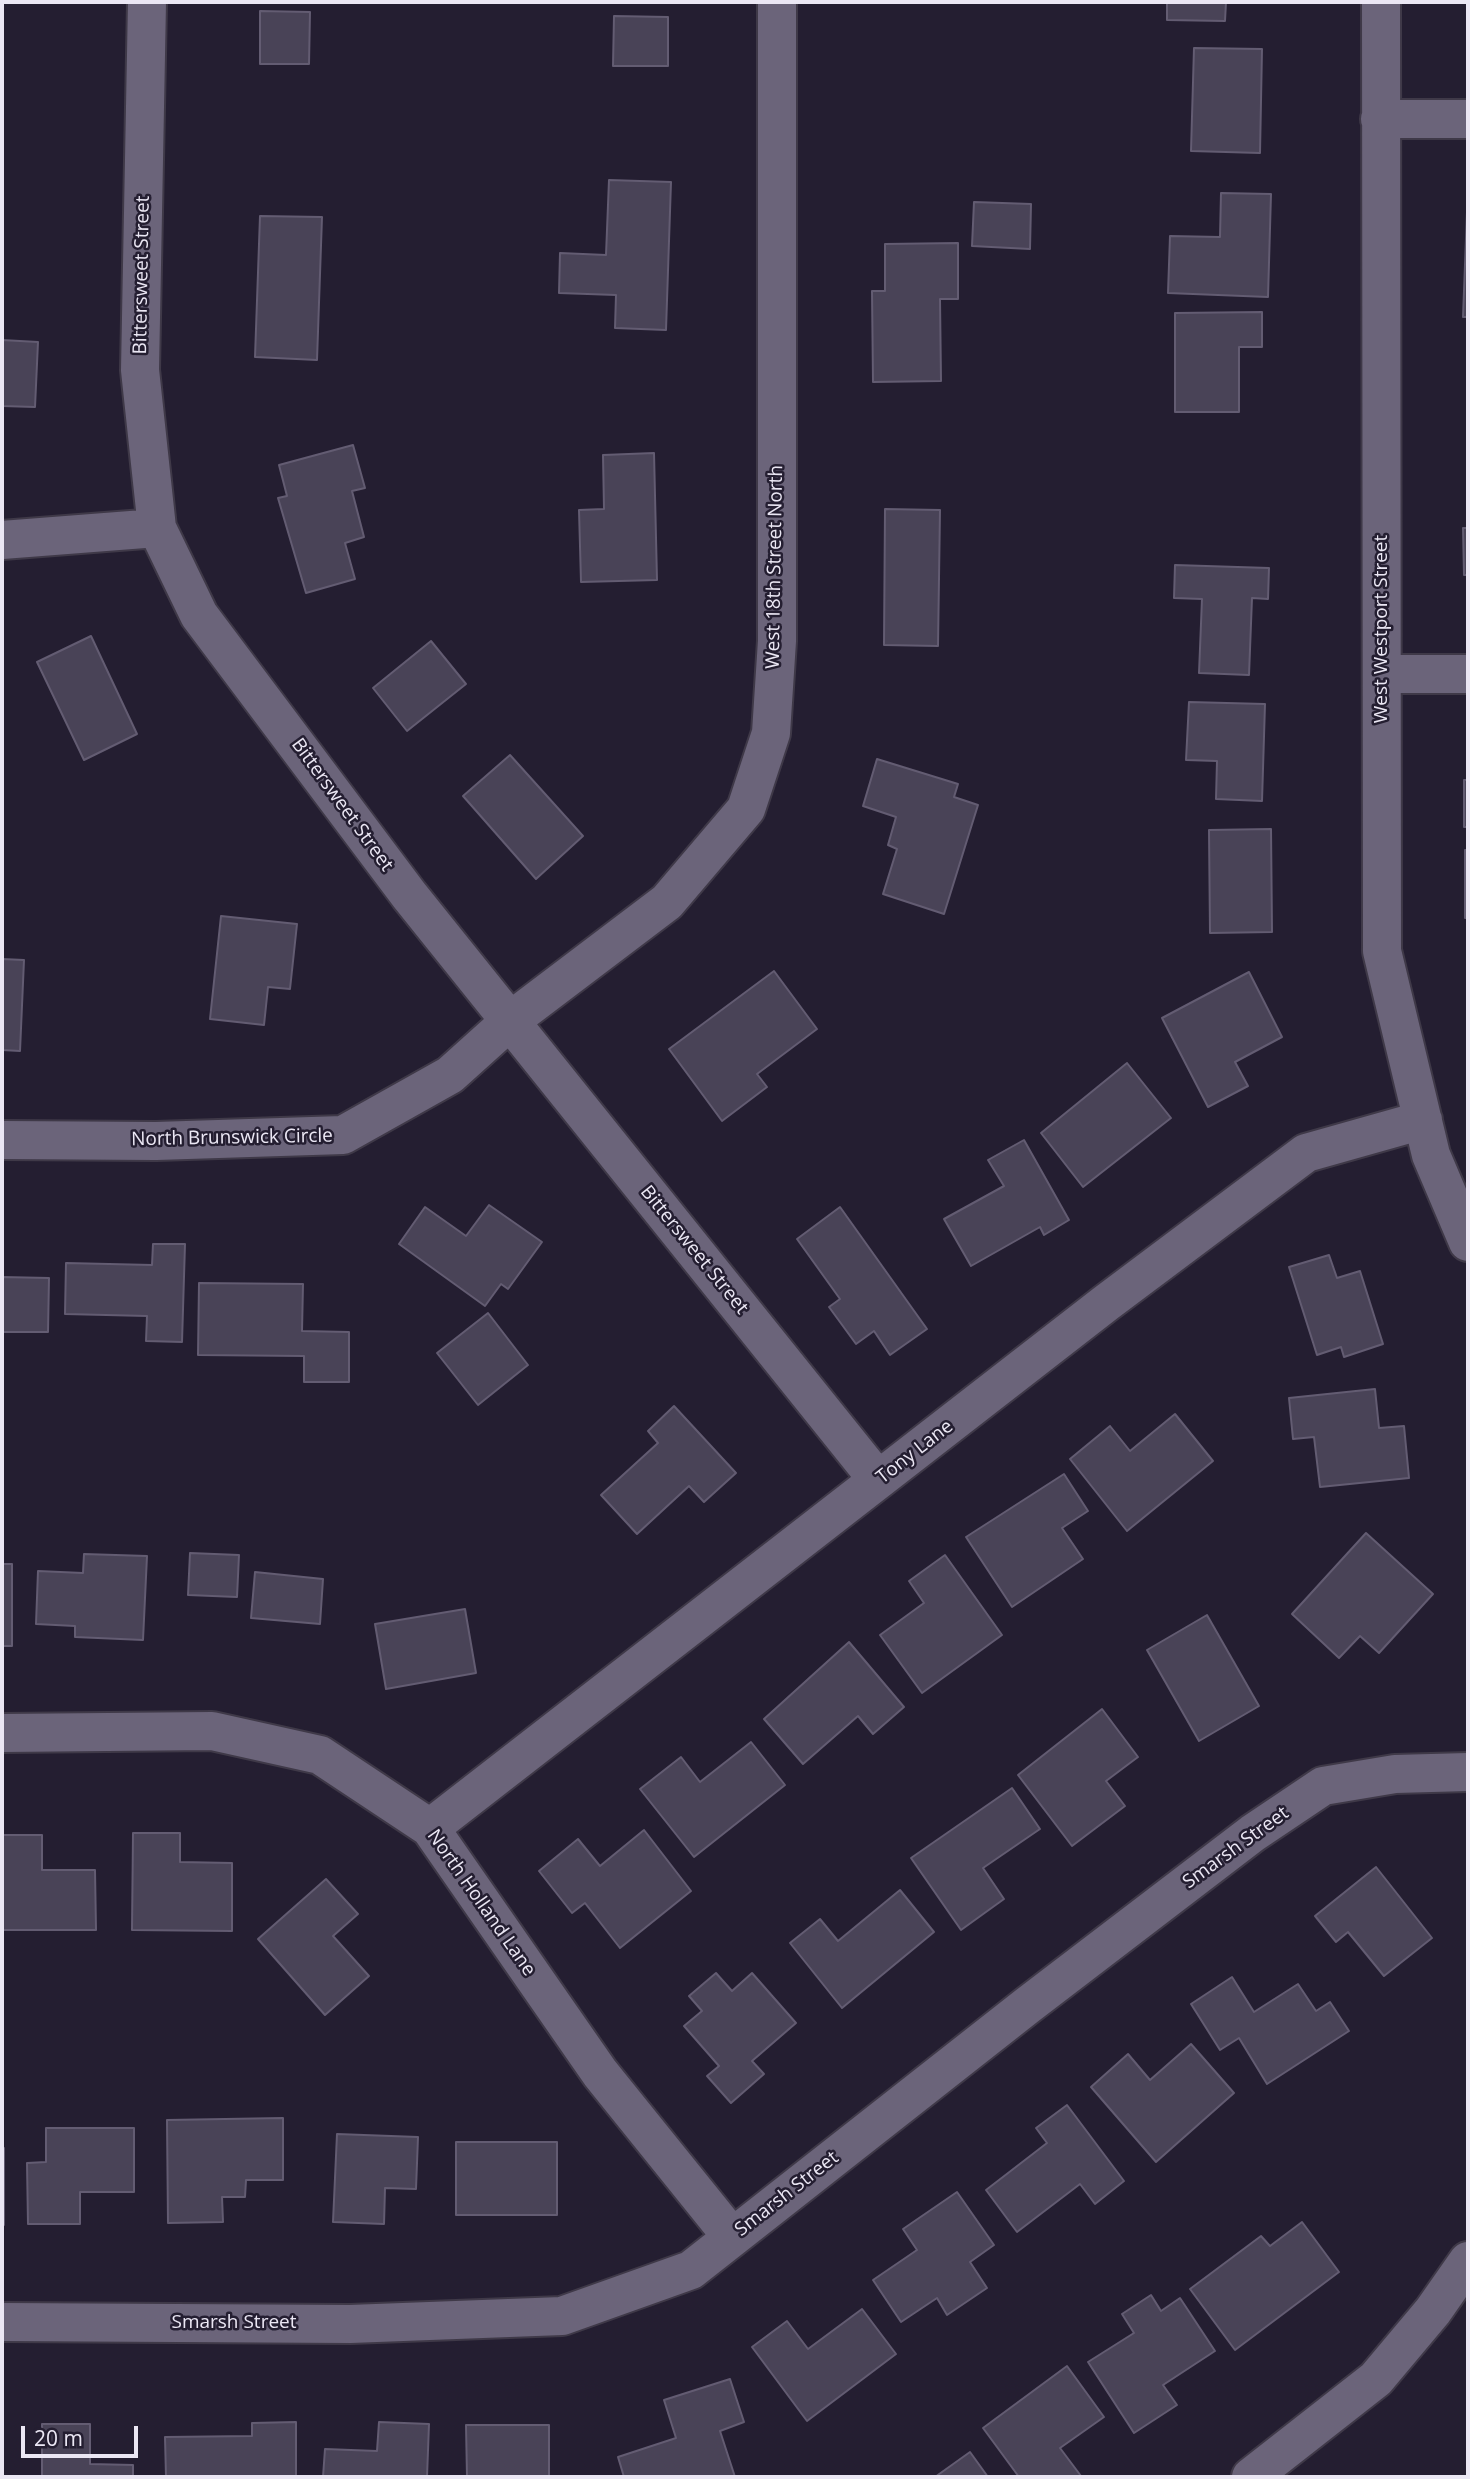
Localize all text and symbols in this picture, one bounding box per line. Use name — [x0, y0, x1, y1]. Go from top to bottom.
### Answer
street label: Bittersweet Street — [129, 195, 155, 355]
street label: West 18th Street North — [762, 465, 788, 669]
street label: West Westport Street — [1371, 535, 1393, 723]
street label: Bittersweet Street — [286, 734, 398, 876]
street label: North Brunswick Circle — [131, 1125, 333, 1151]
street label: Bittersweet Street — [635, 1181, 753, 1319]
street label: Tony Lane — [872, 1415, 958, 1489]
street label: Smarsh Street — [1179, 1802, 1293, 1894]
street label: North Holland Lane — [422, 1825, 540, 1981]
street label: Smarsh Street — [731, 2147, 843, 2241]
street label: Smarsh Street — [171, 2312, 297, 2334]
scale bar — [24, 2412, 142, 2456]
text: 20 m — [34, 2424, 83, 2452]

